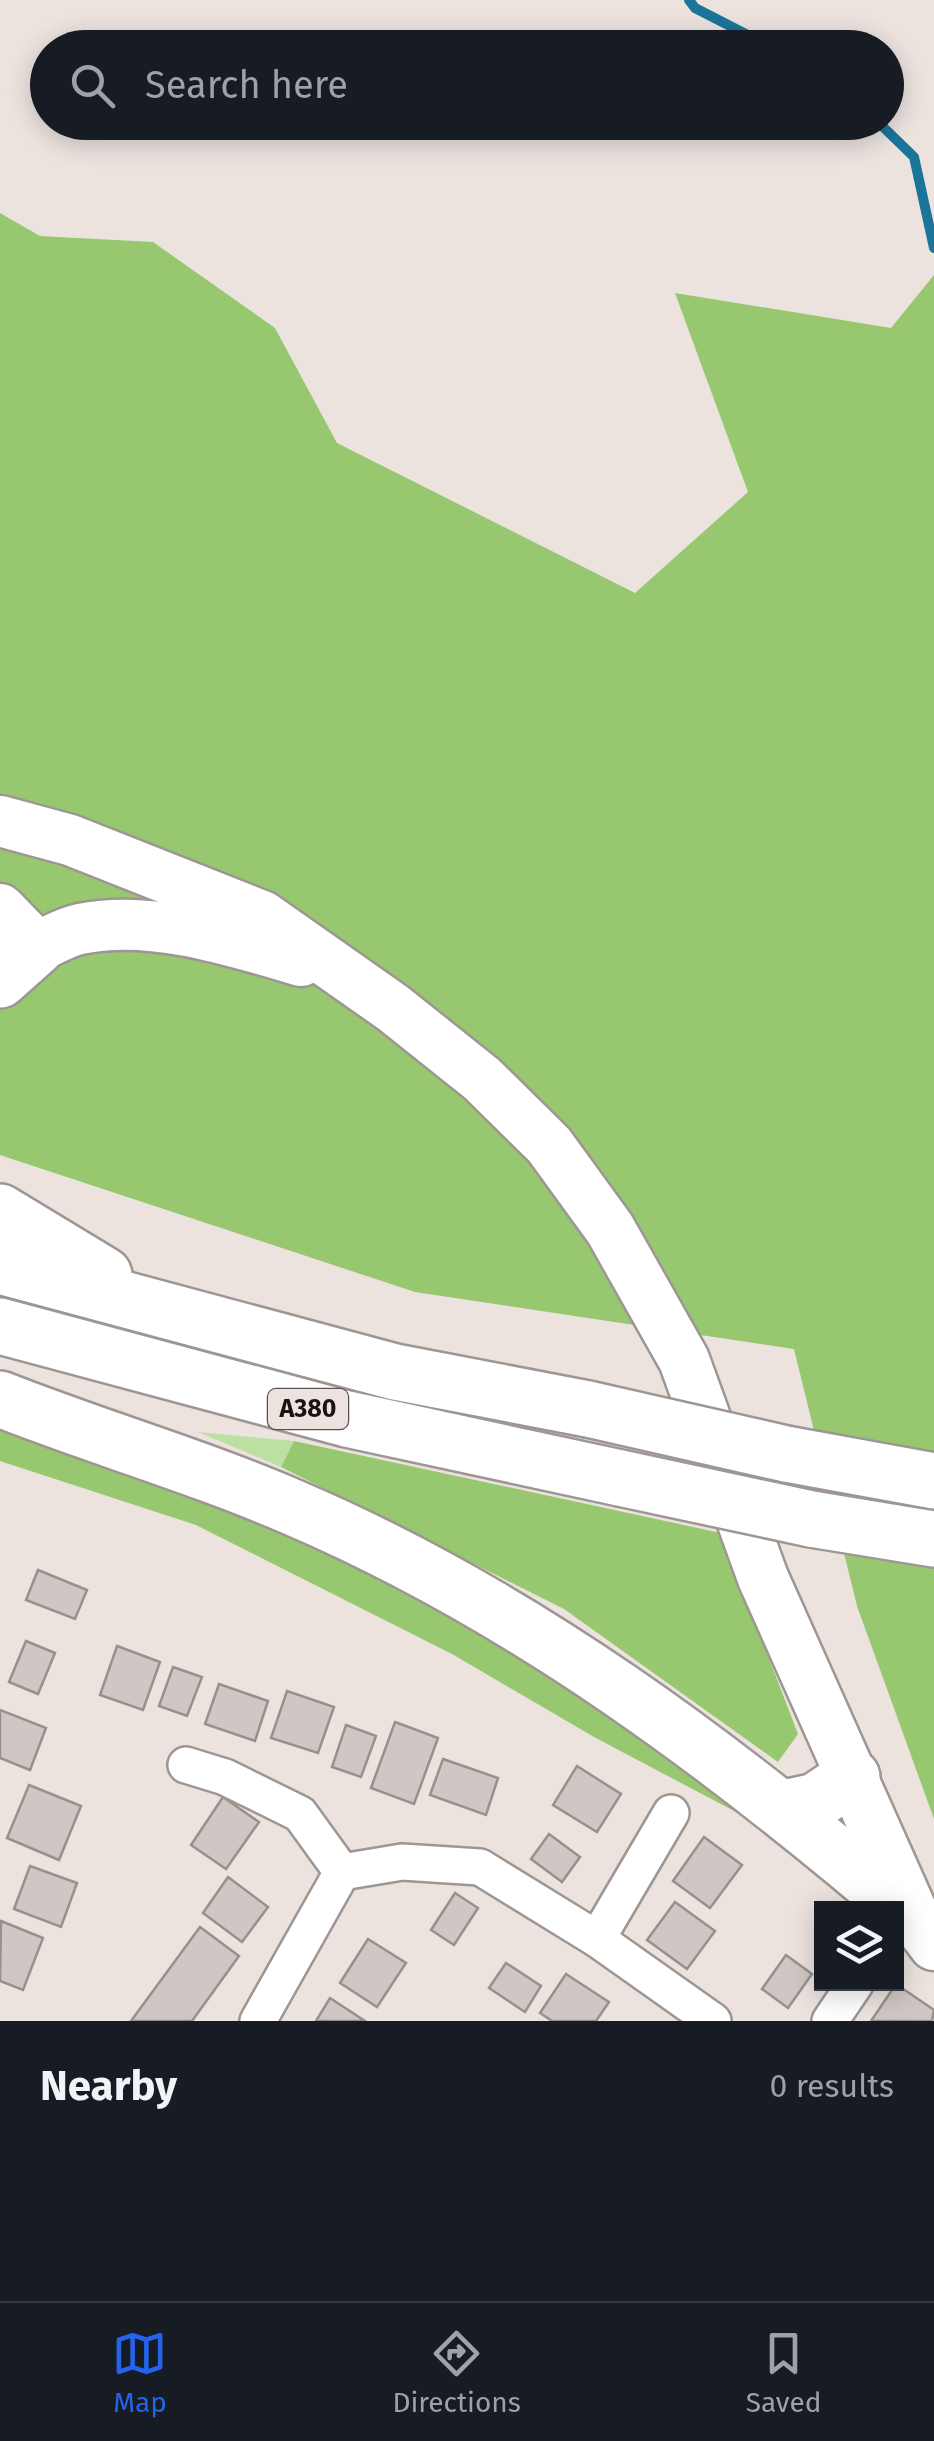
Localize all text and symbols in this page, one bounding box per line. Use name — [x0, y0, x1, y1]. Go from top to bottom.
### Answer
search box — [30, 30, 904, 140]
icon: search — [65, 58, 120, 113]
text: Search here — [145, 62, 348, 108]
road number: A380 — [268, 1389, 348, 1429]
map controls — [814, 1901, 904, 1991]
button: layers — [814, 1901, 904, 1991]
text: Nearby — [40, 2061, 177, 2111]
text: 0 results — [769, 2067, 894, 2105]
tab: Map — [112, 2326, 167, 2419]
tab: Directions — [392, 2326, 521, 2419]
tab: Saved — [746, 2326, 822, 2419]

